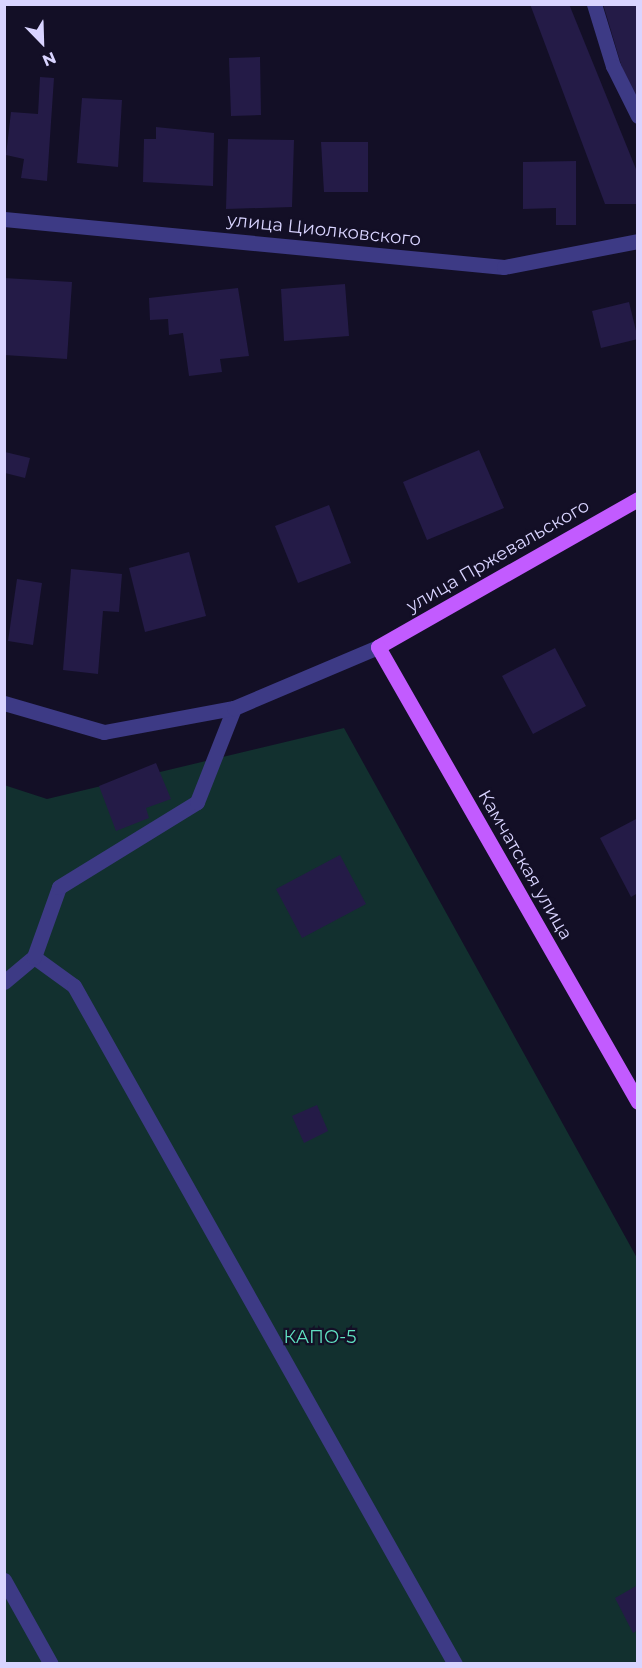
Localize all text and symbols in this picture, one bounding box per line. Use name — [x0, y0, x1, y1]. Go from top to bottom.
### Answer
north arrow — [12, 12, 72, 72]
text: N — [40, 48, 59, 70]
street label: улица Циолковского — [226, 209, 422, 251]
street label: улица Пржевальского — [403, 495, 593, 617]
street label: Камчатская улица — [473, 786, 577, 944]
park label: КАПО-5 — [284, 1326, 356, 1348]

